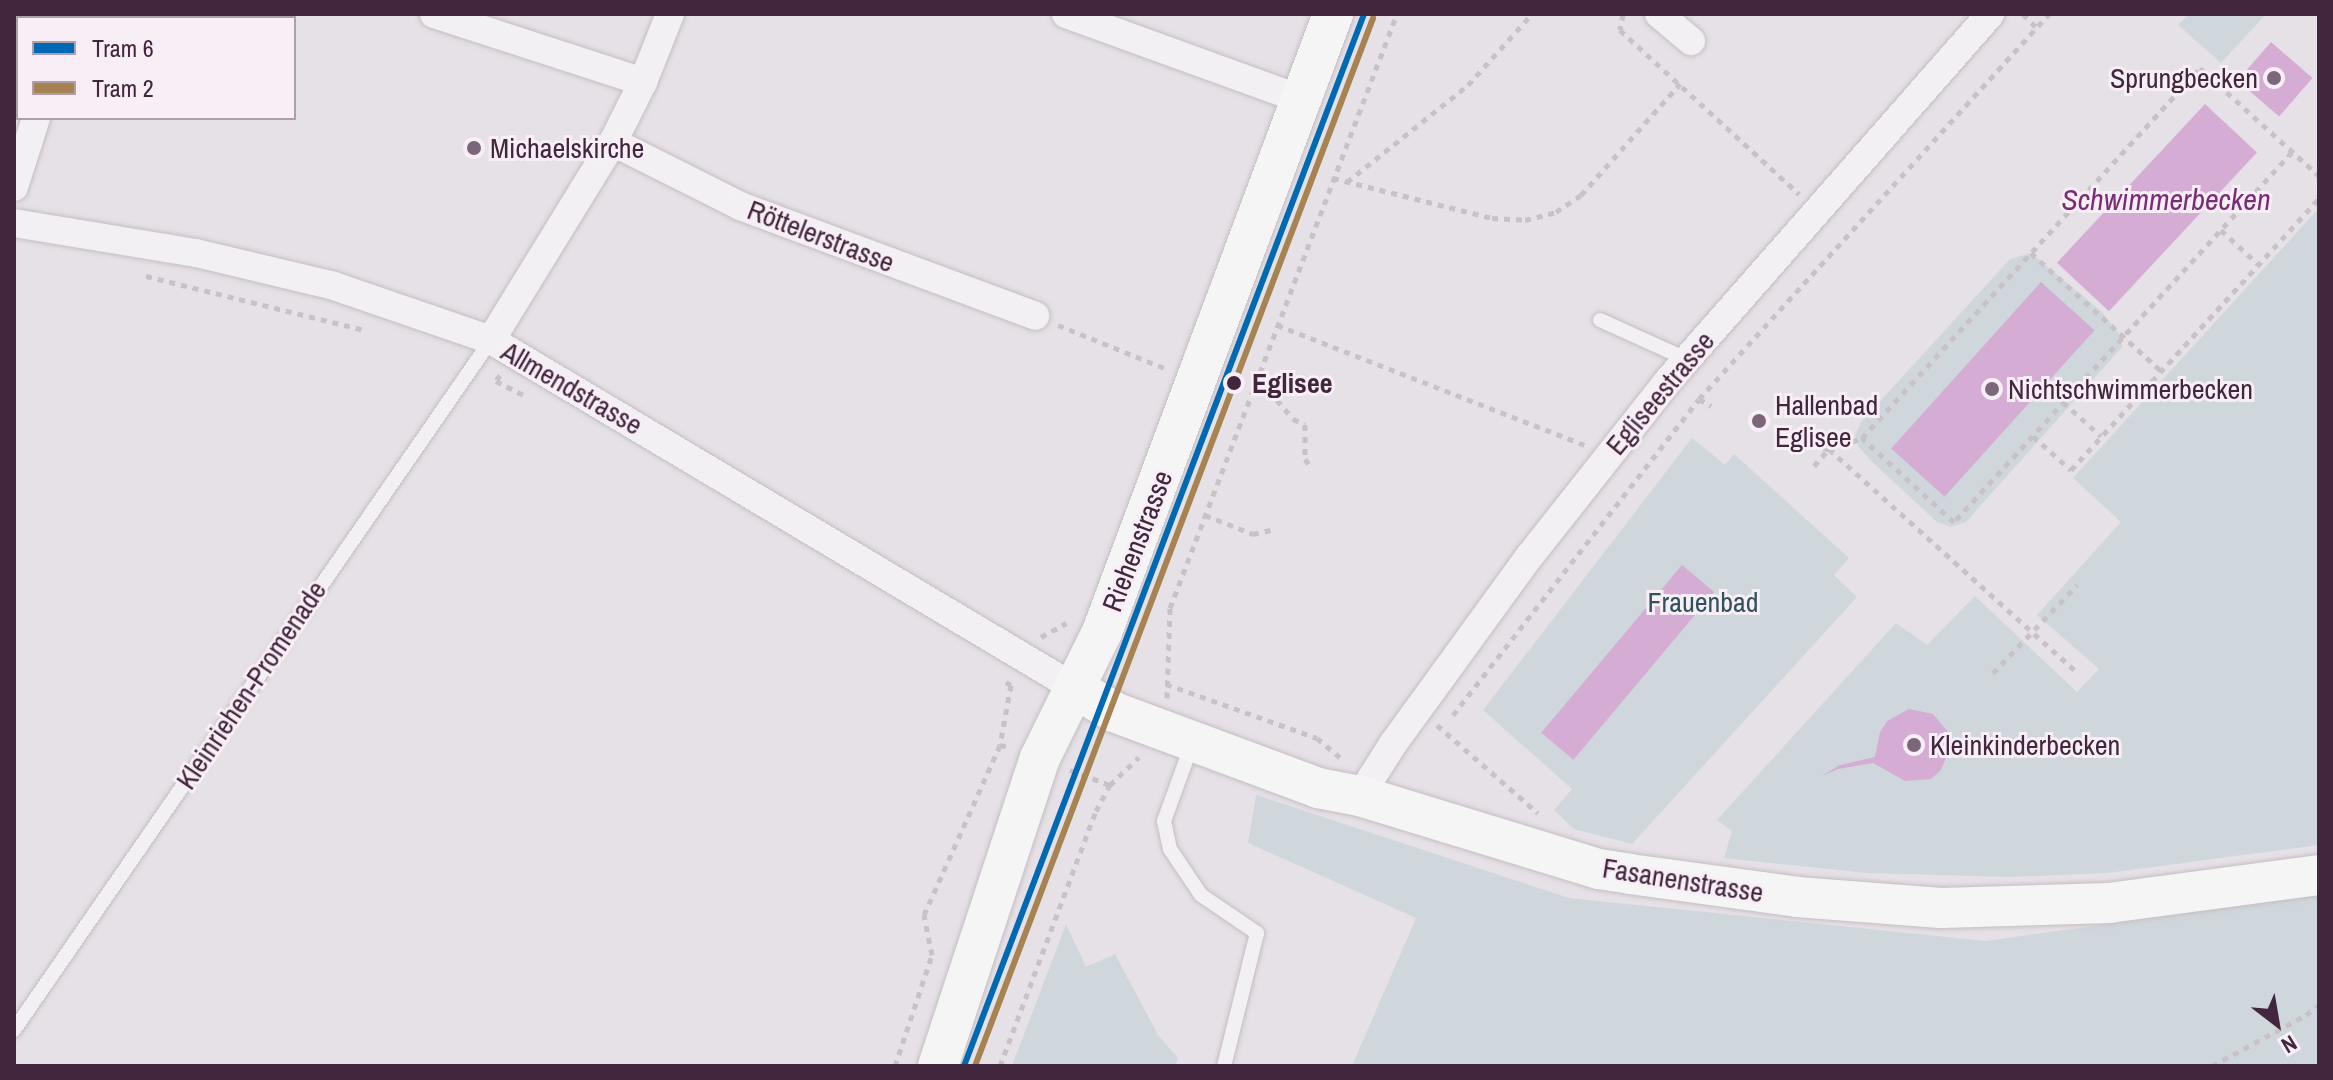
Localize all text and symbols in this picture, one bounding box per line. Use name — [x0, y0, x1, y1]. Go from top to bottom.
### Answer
legend — [16, 16, 296, 120]
text: Tram 6 — [92, 32, 154, 64]
place label: Sprungbecken — [2110, 61, 2258, 95]
marker: Sprungbecken — [2265, 69, 2283, 87]
text: Tram 2 — [92, 72, 154, 104]
place label: Michaelskirche — [490, 131, 644, 165]
marker: Michaelskirche — [465, 139, 483, 157]
water label: Schwimmerbecken — [2061, 181, 2271, 217]
street label: Röttelerstrasse — [743, 193, 899, 279]
street label: Egliseestrasse — [1599, 325, 1721, 461]
street label: Allmendstrasse — [496, 334, 648, 442]
place label: Eglisee — [1252, 366, 1332, 400]
marker: Eglisee — [1223, 372, 1245, 394]
place label: Nichtschwimmerbecken — [2008, 372, 2253, 406]
marker: Nichtschwimmerbecken — [1983, 380, 2001, 398]
place label: Hallenbad Eglisee — [1775, 388, 1878, 454]
marker: Hallenbad Eglisee — [1750, 412, 1768, 430]
street label: Riehenstrasse — [1095, 466, 1179, 616]
street label: Kleinriehen-Promenade — [169, 575, 333, 795]
park label: Frauenbad — [1647, 585, 1759, 619]
place label: Kleinkinderbecken — [1930, 728, 2120, 762]
marker: Kleinkinderbecken — [1905, 736, 1923, 754]
street label: Fasanenstrasse — [1600, 851, 1766, 909]
north arrow — [2237, 984, 2317, 1064]
text: N — [2276, 1028, 2303, 1061]

